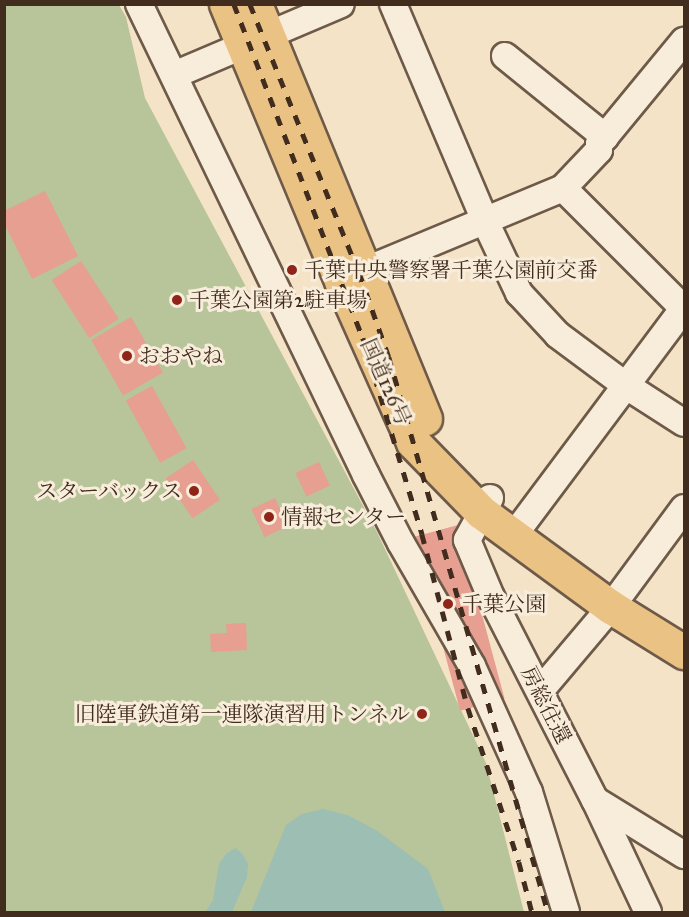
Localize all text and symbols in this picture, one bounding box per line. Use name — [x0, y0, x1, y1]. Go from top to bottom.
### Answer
place label: 千葉中央警察署千葉公園前交番 — [304, 257, 598, 283]
marker: 千葉中央警察署千葉公園前交番 — [285, 263, 299, 277]
place label: 千葉公園第2駐車場 — [189, 287, 367, 313]
marker: 千葉公園第2駐車場 — [170, 293, 184, 307]
street label: 国道126号 — [356, 335, 416, 429]
place label: おおやね — [139, 343, 223, 369]
marker: おおやね — [120, 349, 134, 363]
place label: スターバックス — [35, 478, 182, 504]
marker: スターバックス — [187, 484, 201, 498]
place label: 情報センター — [281, 504, 407, 530]
marker: 情報センター — [262, 510, 276, 524]
place label: 千葉公園 — [462, 591, 546, 617]
marker: 千葉公園 — [439, 595, 457, 613]
street label: 房総往還 — [516, 662, 576, 748]
place label: 旧陸軍鉄道第一連隊演習用トンネル — [74, 701, 410, 727]
marker: 旧陸軍鉄道第一連隊演習用トンネル — [415, 707, 429, 721]

